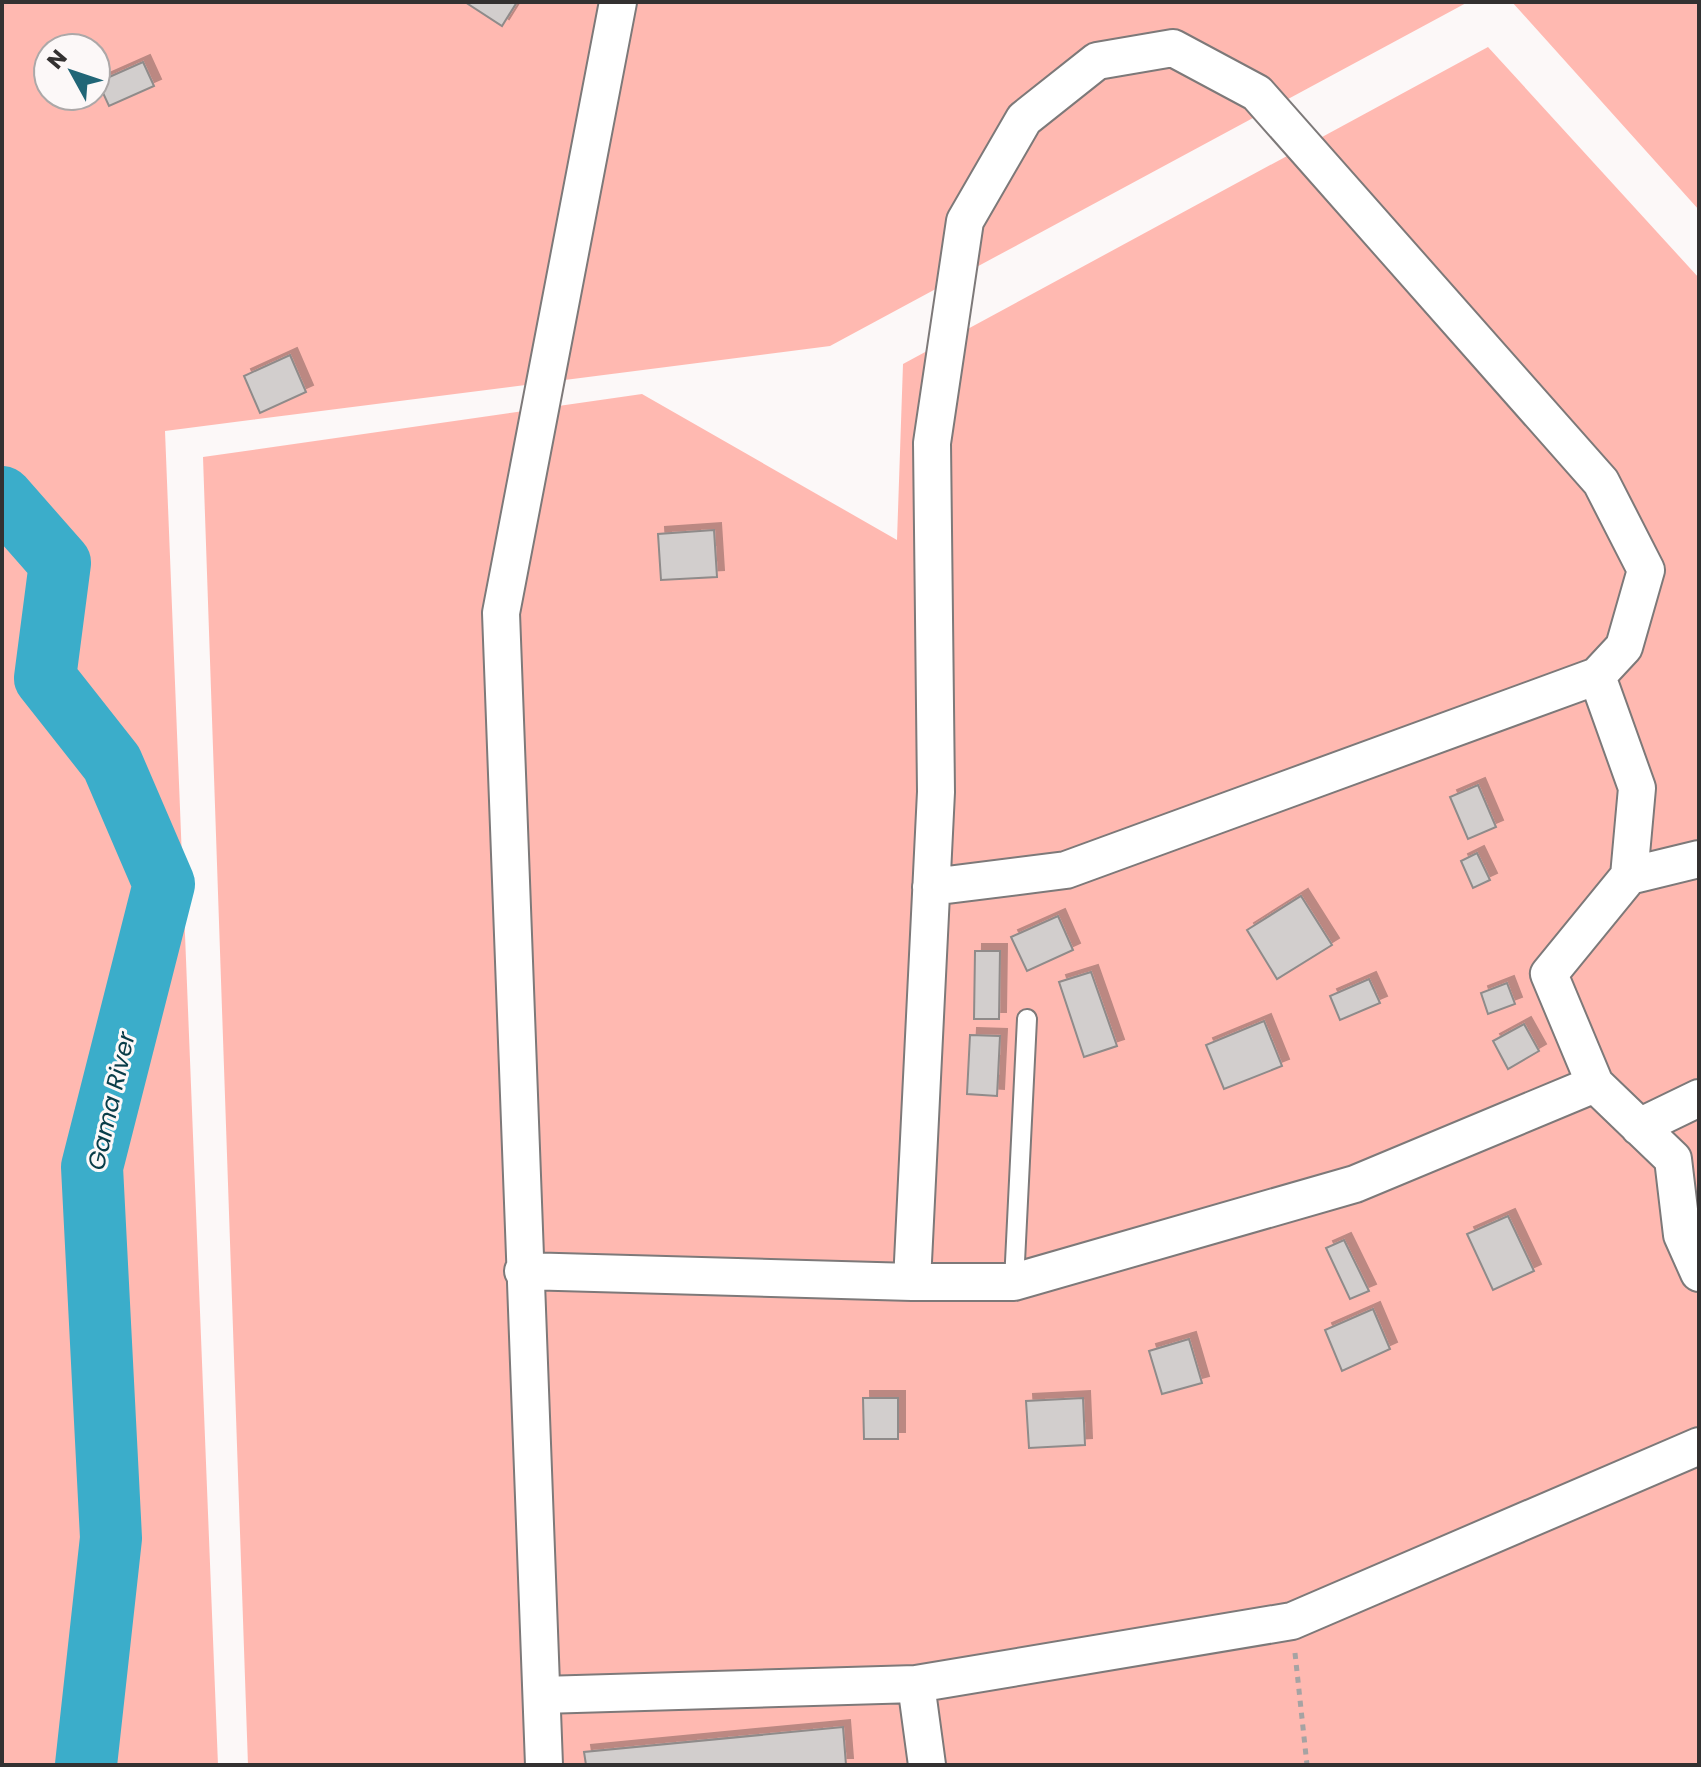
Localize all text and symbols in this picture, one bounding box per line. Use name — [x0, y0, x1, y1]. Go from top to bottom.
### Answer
north arrow — [32, 32, 112, 112]
text: N — [40, 43, 74, 76]
water label: Gama River — [79, 1028, 143, 1173]

